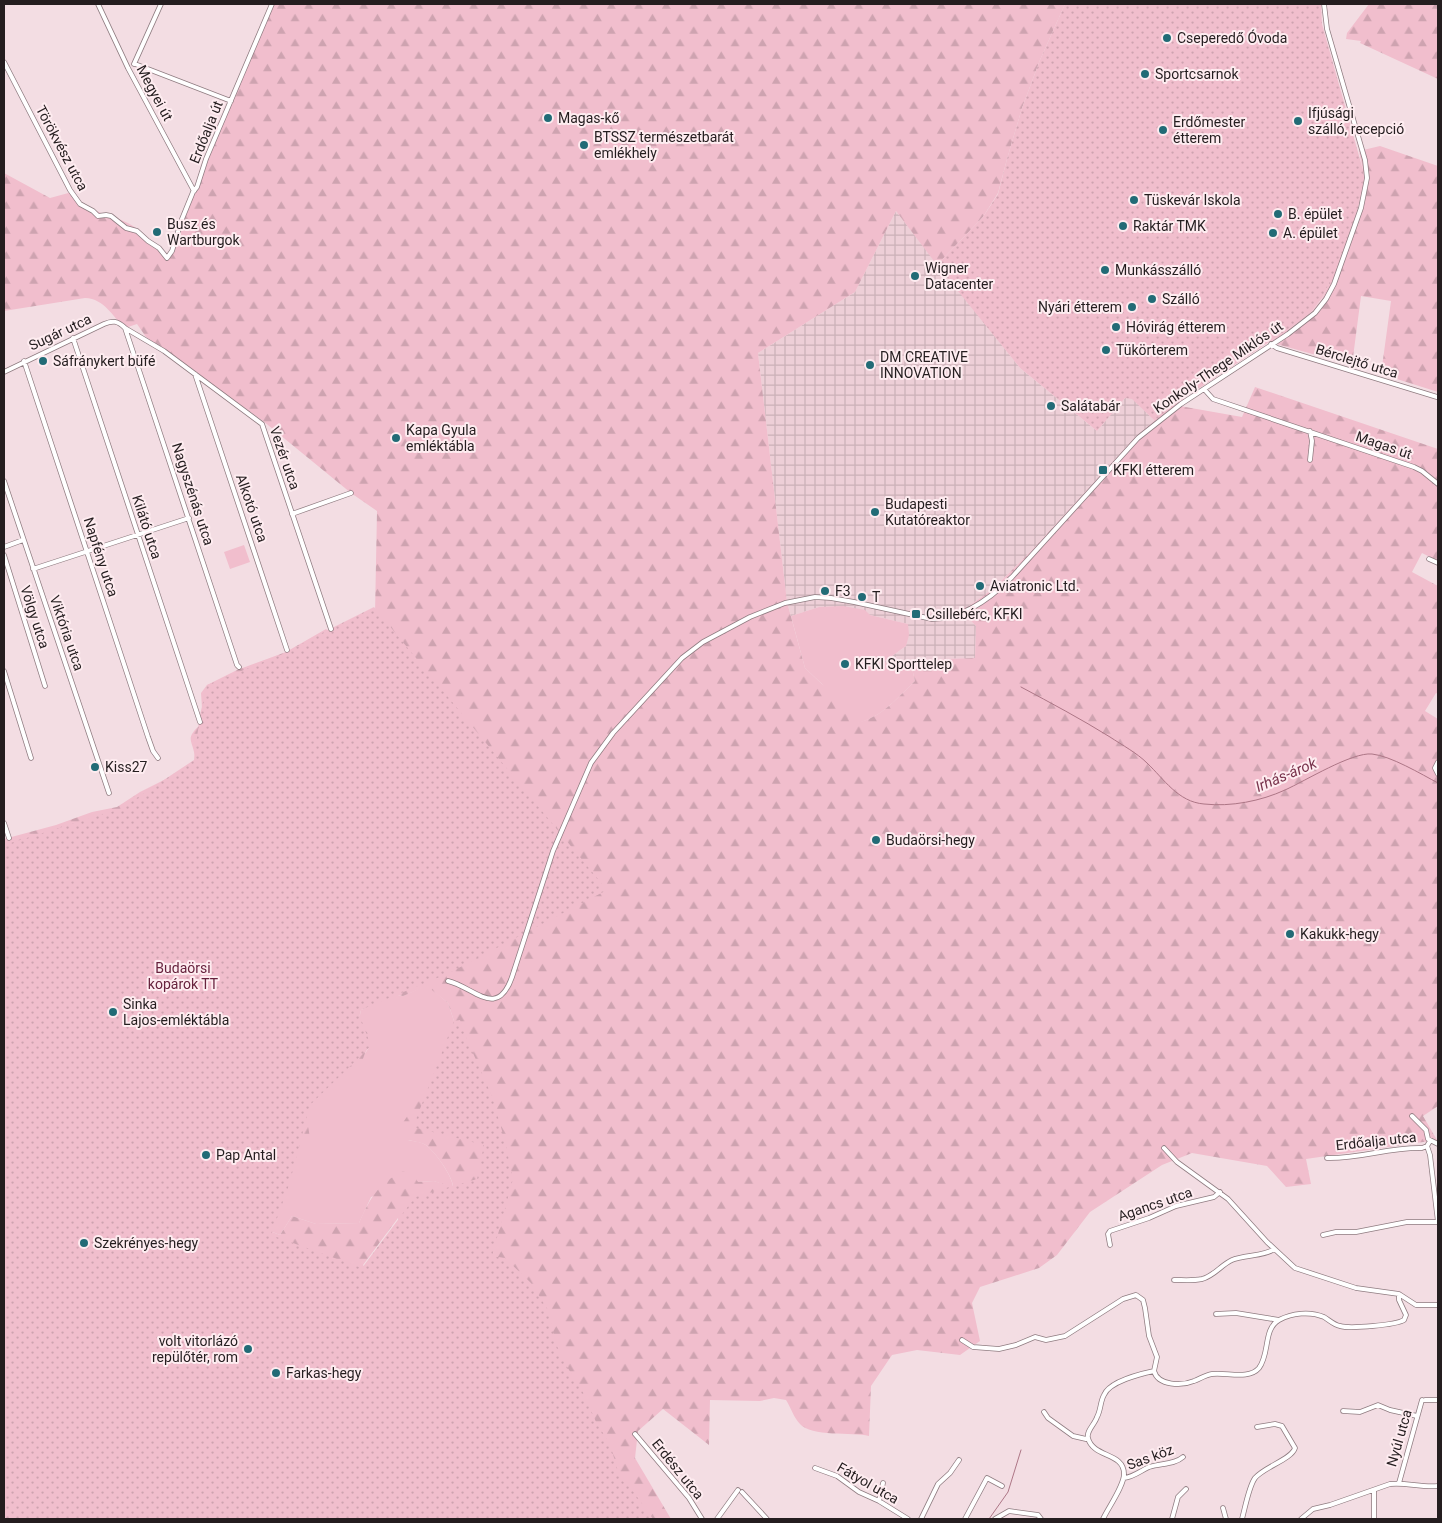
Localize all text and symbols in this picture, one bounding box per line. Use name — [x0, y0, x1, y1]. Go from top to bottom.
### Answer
place label: Cseperedő Óvoda — [1177, 29, 1287, 46]
marker: Cseperedő Óvoda — [1161, 32, 1173, 44]
street label: Megyei út — [134, 62, 176, 124]
place label: Sportcsarnok — [1155, 66, 1239, 82]
marker: Sportcsarnok — [1139, 68, 1151, 80]
street label: Erdőalja út — [186, 98, 226, 166]
street label: Törökvész utca — [33, 103, 91, 193]
place label: Ifjúsági szálló, recepció — [1308, 105, 1404, 137]
place label: Magas-kő — [558, 110, 620, 126]
marker: Magas-kő — [542, 112, 554, 124]
place label: Erdőmester étterem — [1173, 114, 1245, 146]
marker: Ifjúsági szálló, recepció — [1292, 115, 1304, 127]
marker: Erdőmester étterem — [1157, 124, 1169, 136]
place label: BTSSZ természetbarát emlékhely — [594, 129, 734, 161]
marker: BTSSZ természetbarát emlékhely — [578, 139, 590, 151]
place label: Tüskevár Iskola — [1144, 192, 1241, 208]
marker: Tüskevár Iskola — [1128, 194, 1140, 206]
place label: B. épület — [1288, 206, 1343, 222]
marker: B. épület — [1272, 208, 1284, 220]
place label: Busz és Wartburgok — [167, 216, 241, 248]
place label: Raktár TMK — [1133, 218, 1206, 234]
marker: Raktár TMK — [1117, 220, 1129, 232]
place label: A. épület — [1283, 225, 1338, 241]
marker: Busz és Wartburgok — [151, 226, 163, 238]
marker: A. épület — [1267, 227, 1279, 239]
place label: Wigner Datacenter — [925, 260, 993, 292]
place label: Munkásszálló — [1115, 262, 1201, 278]
marker: Munkásszálló — [1099, 264, 1111, 276]
marker: Wigner Datacenter — [909, 270, 921, 282]
place label: Szálló — [1162, 291, 1200, 307]
marker: Szálló — [1146, 293, 1158, 305]
place label: Nyári étterem — [1038, 299, 1122, 315]
marker: Nyári étterem — [1126, 301, 1138, 313]
street label: Sugár utca — [26, 311, 94, 353]
street label: Konkoly-Thege Miklós út — [1150, 317, 1286, 416]
place label: Hóvirág étterem — [1126, 319, 1226, 335]
marker: Hóvirág étterem — [1110, 321, 1122, 333]
street label: Bérclejtő utca — [1314, 341, 1400, 381]
place label: Tükörterem — [1116, 342, 1188, 358]
marker: Tükörterem — [1100, 344, 1112, 356]
place label: DM CREATIVE INNOVATION — [880, 349, 968, 381]
place label: Sáfránykert büfé — [53, 353, 155, 369]
marker: Sáfránykert büfé — [37, 355, 49, 367]
marker: DM CREATIVE INNOVATION — [864, 359, 876, 371]
place label: Salátabár — [1061, 398, 1121, 414]
marker: Salátabár — [1045, 400, 1057, 412]
place label: Kapa Gyula emléktábla — [406, 422, 476, 454]
street label: Vezér utca — [267, 424, 303, 492]
street label: Magas út — [1354, 428, 1415, 462]
marker: Kapa Gyula emléktábla — [390, 432, 402, 444]
street label: Nagyszénás utca — [169, 441, 217, 547]
place label: KFKI étterem — [1113, 462, 1194, 478]
marker: KFKI étterem — [1097, 464, 1109, 476]
street label: Alkotó utca — [233, 472, 271, 544]
street label: Kilátó utca — [129, 493, 165, 561]
place label: Budapesti Kutatóreaktor — [885, 496, 970, 528]
marker: Budapesti Kutatóreaktor — [869, 506, 881, 518]
street label: Napfény utca — [81, 515, 121, 599]
place label: Aviatronic Ltd. — [990, 578, 1079, 594]
marker: Aviatronic Ltd. — [974, 580, 986, 592]
place label: F3 — [835, 583, 851, 599]
street label: Völgy utca — [17, 584, 53, 650]
marker: F3 — [819, 585, 831, 597]
place label: T — [872, 589, 881, 605]
marker: T — [856, 591, 868, 603]
street label: Viktória utca — [47, 593, 87, 673]
place label: Csillebérc, KFKI — [926, 606, 1023, 622]
marker: Csillebérc, KFKI — [910, 608, 922, 620]
place label: KFKI Sporttelep — [855, 656, 952, 672]
marker: KFKI Sporttelep — [839, 658, 851, 670]
water label: Irhás-árok — [1253, 754, 1320, 796]
place label: Kiss27 — [105, 759, 148, 775]
marker: Kiss27 — [89, 761, 101, 773]
place label: Budaörsi-hegy — [886, 832, 975, 848]
marker: Budaörsi-hegy — [870, 834, 882, 846]
place label: Kakukk-hegy — [1300, 926, 1379, 942]
marker: Kakukk-hegy — [1284, 928, 1296, 940]
park label: Budaörsi kopárok TT — [148, 960, 219, 992]
place label: Sinka Lajos-emléktábla — [123, 996, 229, 1028]
marker: Sinka Lajos-emléktábla — [107, 1006, 119, 1018]
street label: Erdőalja utca — [1335, 1129, 1417, 1153]
place label: Pap Antal — [216, 1147, 276, 1163]
marker: Pap Antal — [200, 1149, 212, 1161]
street label: Agancs utca — [1116, 1184, 1194, 1224]
place label: Szekrényes-hegy — [94, 1235, 198, 1251]
marker: Szekrényes-hegy — [78, 1237, 90, 1249]
place label: volt vitorlázó repülőtér, rom — [152, 1333, 238, 1365]
marker: volt vitorlázó repülőtér, rom — [242, 1343, 254, 1355]
place label: Farkas-hegy — [286, 1365, 362, 1381]
marker: Farkas-hegy — [270, 1367, 282, 1379]
street label: Nyúl utca — [1383, 1408, 1415, 1468]
street label: Erdész utca — [649, 1436, 707, 1502]
street label: Sas köz — [1124, 1441, 1176, 1473]
street label: Fátyol utca — [834, 1459, 902, 1507]

